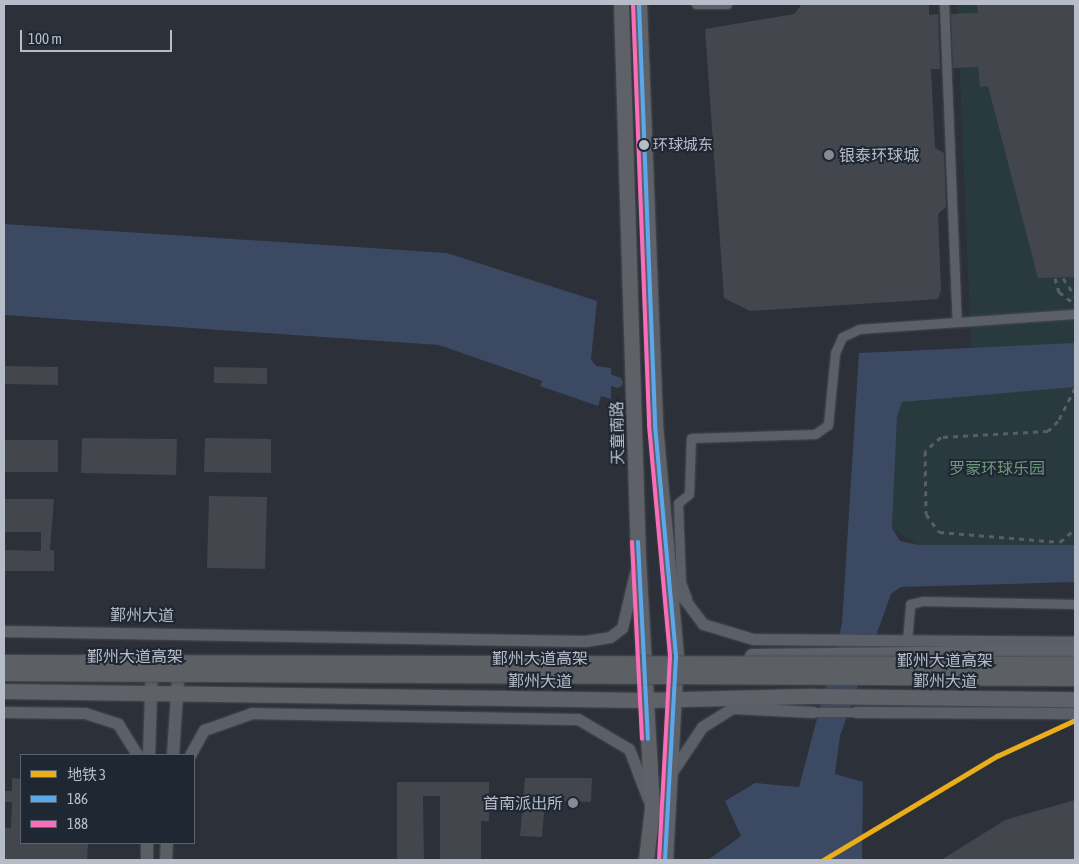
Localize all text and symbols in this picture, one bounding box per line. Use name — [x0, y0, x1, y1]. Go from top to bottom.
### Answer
scale bar — [22, 20, 175, 52]
text: 100 m — [28, 30, 62, 47]
place label: 环球城东 — [653, 136, 713, 154]
marker: 环球城东 — [639, 140, 649, 150]
place label: 银泰环球城 — [839, 145, 919, 165]
marker: 银泰环球城 — [823, 149, 835, 161]
street label: 天童南路 — [607, 401, 627, 465]
park label: 罗蒙环球乐园 — [949, 458, 1045, 478]
street label: 鄞州大道 — [110, 605, 174, 625]
street label: 鄞州大道高架 — [87, 646, 183, 666]
street label: 鄞州大道高架 — [492, 648, 588, 668]
street label: 鄞州大道高架 — [897, 650, 993, 670]
street label: 鄞州大道 — [508, 671, 572, 691]
street label: 鄞州大道 — [913, 671, 977, 691]
legend — [20, 754, 195, 844]
text: 地铁 3 — [67, 766, 106, 783]
text: 186 — [67, 790, 88, 807]
place label: 首南派出所 — [483, 793, 563, 813]
marker: 首南派出所 — [567, 797, 579, 809]
text: 188 — [67, 815, 88, 832]

